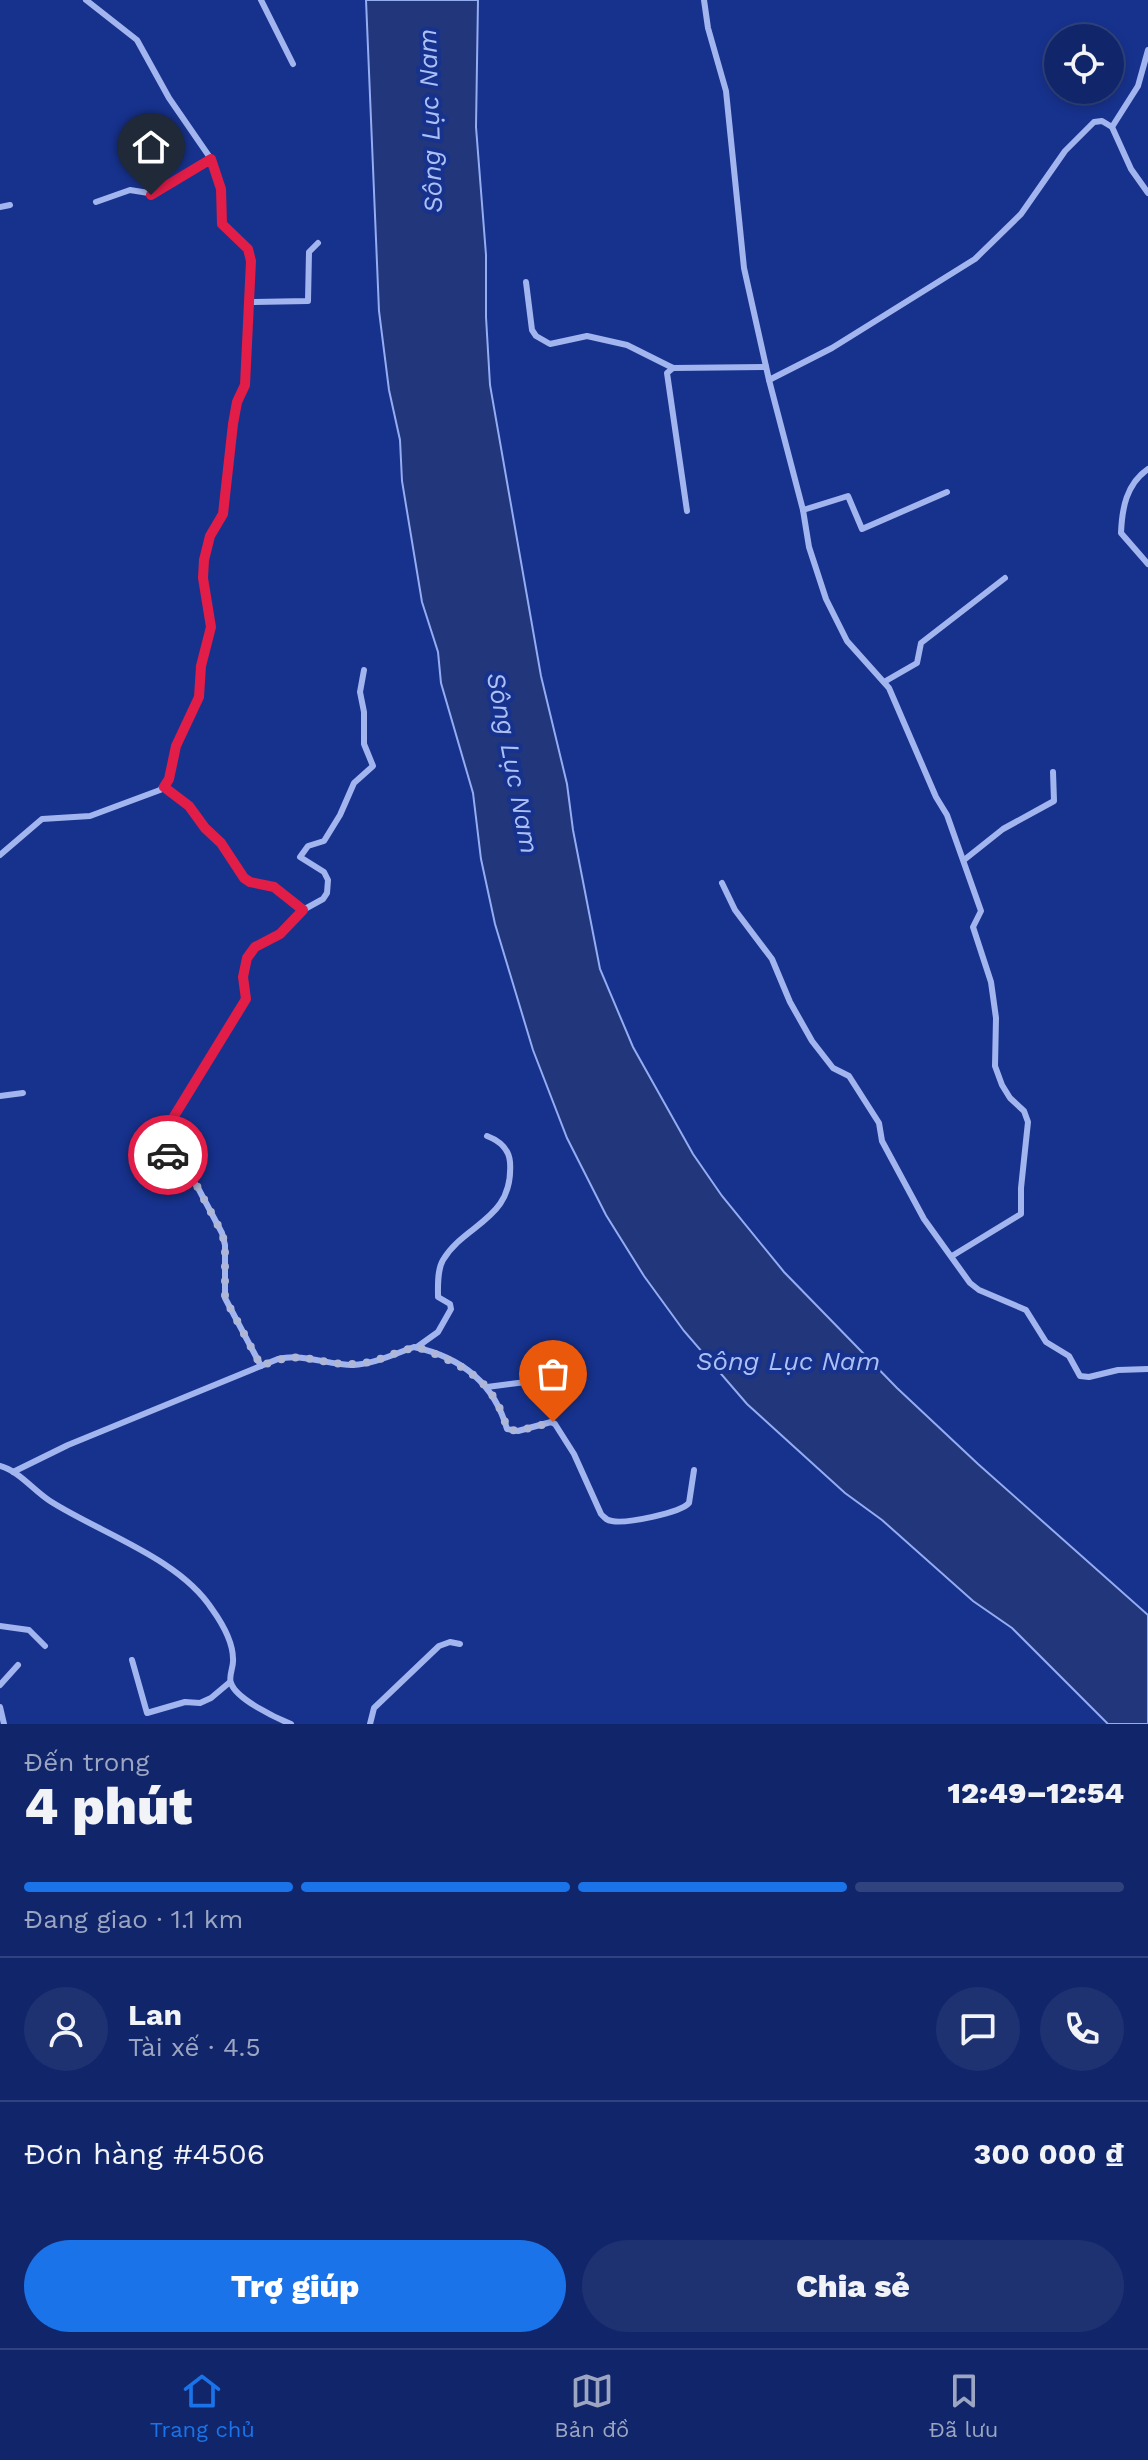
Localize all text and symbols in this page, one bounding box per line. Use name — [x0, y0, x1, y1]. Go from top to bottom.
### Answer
map controls — [1044, 24, 1124, 104]
button: locate — [1044, 24, 1124, 104]
water label: Sông Lục Nam — [412, 28, 448, 214]
pin — [117, 113, 185, 195]
icon: home — [129, 125, 173, 169]
water label: Sông Lục Nam — [481, 670, 545, 856]
courier — [128, 1115, 208, 1195]
icon: car — [146, 1133, 190, 1177]
pin — [519, 1340, 587, 1422]
water label: Sông Lục Nam — [696, 1346, 880, 1376]
icon: bag — [531, 1352, 575, 1396]
text: Đến trong — [24, 1747, 149, 1777]
text: 12:49–12:54 — [948, 1775, 1124, 1810]
text: 4 phút — [24, 1776, 192, 1837]
text: Đang giao · 1.1 km — [24, 1904, 243, 1934]
button: person — [24, 1987, 108, 2071]
button: chat — [936, 1987, 1020, 2071]
button: phone — [1040, 1987, 1124, 2071]
text: Lan — [128, 1997, 182, 2032]
text: Tài xế · 4.5 — [128, 2032, 261, 2062]
text: Đơn hàng #4506 — [24, 2136, 265, 2171]
text: 300 000 ₫ — [973, 2136, 1124, 2171]
button: Trợ giúp — [24, 2240, 566, 2332]
button: Chia sẻ — [582, 2240, 1124, 2332]
tab: Trang chủ — [150, 2369, 255, 2442]
tab: Bản đồ — [554, 2369, 629, 2442]
tab: Đã lưu — [929, 2369, 998, 2442]

